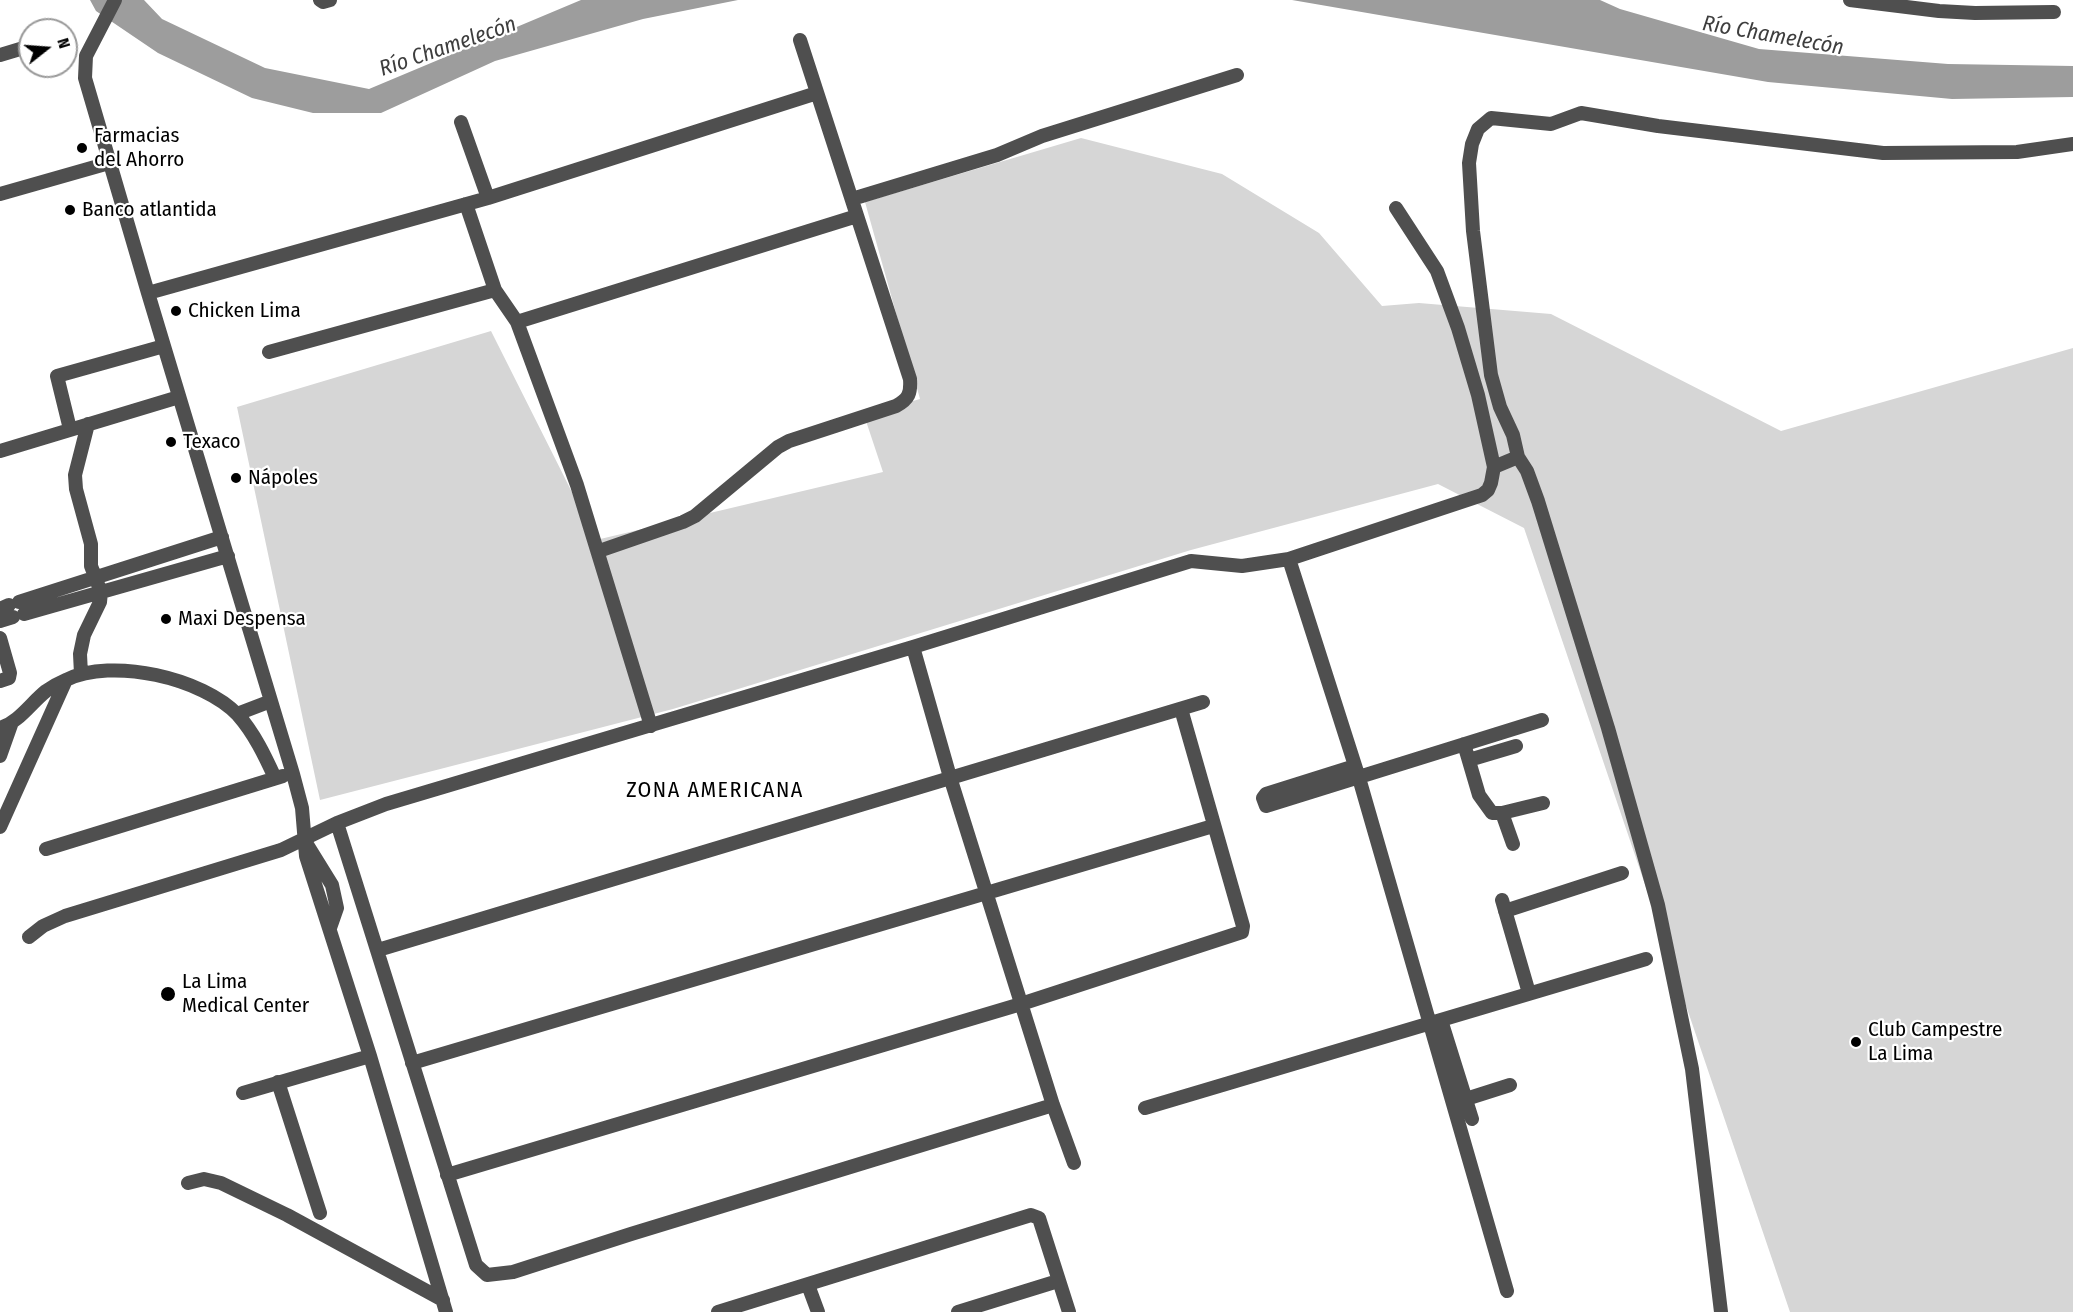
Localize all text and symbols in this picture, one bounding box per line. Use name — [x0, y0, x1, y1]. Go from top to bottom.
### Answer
water label: Río Chamelecón — [376, 11, 520, 83]
water label: Río Chamelecón — [1700, 11, 1846, 61]
north arrow — [18, 18, 78, 78]
text: N — [53, 36, 74, 51]
place label: Farmacias del Ahorro — [94, 123, 184, 173]
marker: Farmacias del Ahorro — [75, 141, 89, 155]
place label: Banco atlantida — [82, 197, 217, 223]
marker: Banco atlantida — [63, 203, 77, 217]
place label: Chicken Lima — [188, 298, 301, 324]
marker: Chicken Lima — [169, 304, 183, 318]
place label: Texaco — [183, 429, 241, 455]
marker: Texaco — [164, 435, 178, 449]
place label: Nápoles — [248, 465, 318, 491]
marker: Nápoles — [229, 471, 243, 485]
place label: Maxi Despensa — [178, 606, 306, 632]
marker: Maxi Despensa — [159, 612, 173, 626]
district label: ZONA AMERICANA — [626, 778, 804, 804]
place label: La Lima Medical Center — [182, 969, 309, 1019]
marker: La Lima Medical Center — [159, 985, 177, 1003]
place label: Club Campestre La Lima — [1868, 1017, 2002, 1067]
marker: Club Campestre La Lima — [1849, 1035, 1863, 1049]

